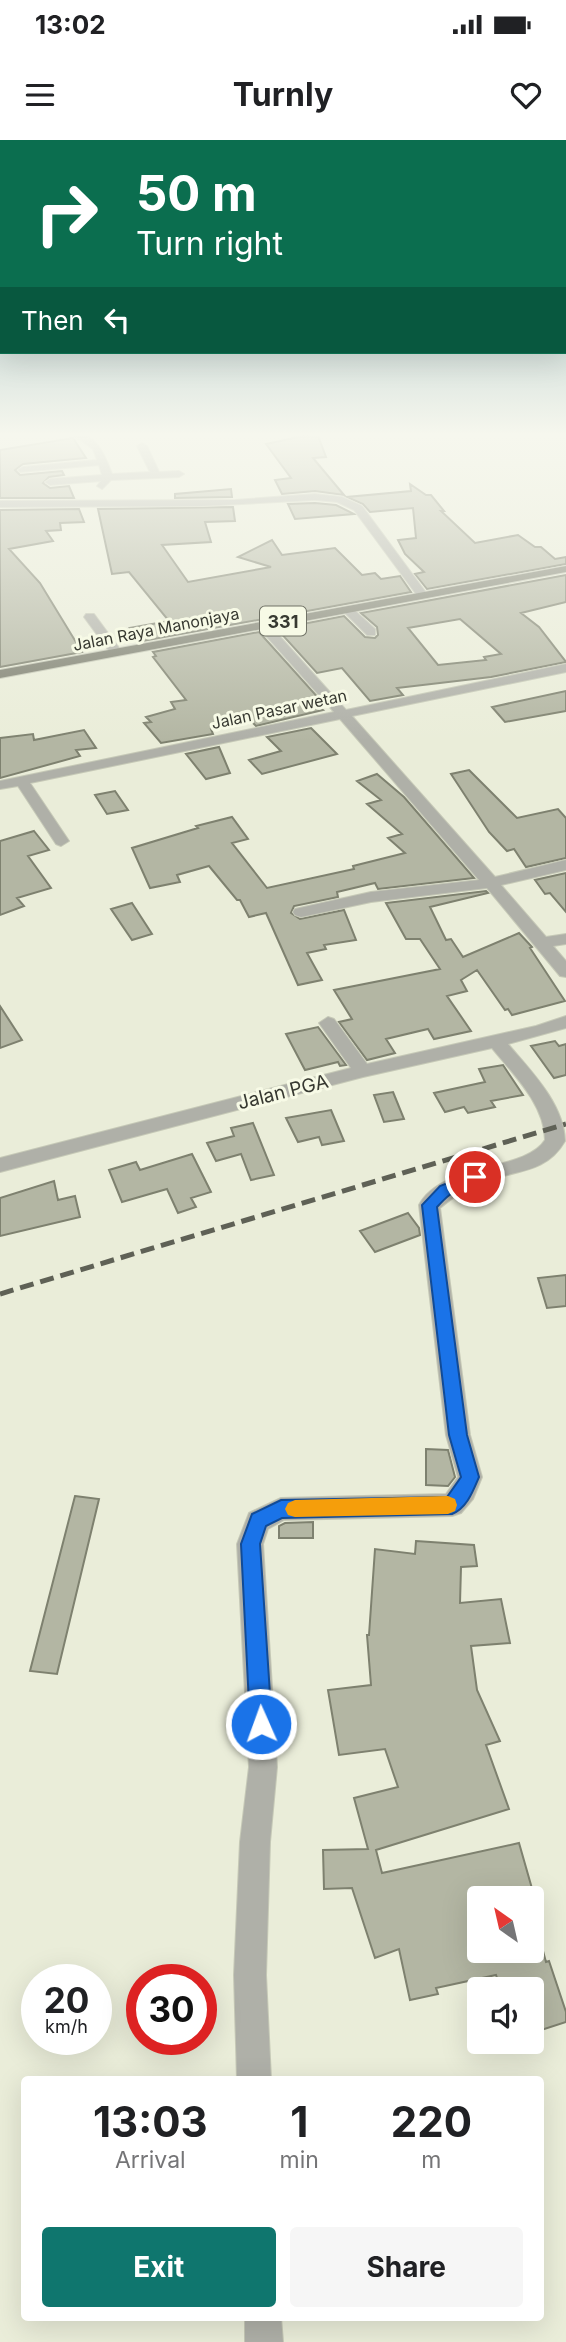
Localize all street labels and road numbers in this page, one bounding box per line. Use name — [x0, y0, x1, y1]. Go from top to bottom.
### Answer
street label: Jalan Raya Manonjaya — [71, 603, 241, 655]
road number: 331 — [260, 606, 306, 635]
street label: Jalan Pasar wetan — [209, 685, 349, 733]
street label: Jalan PGA — [235, 1070, 331, 1114]

